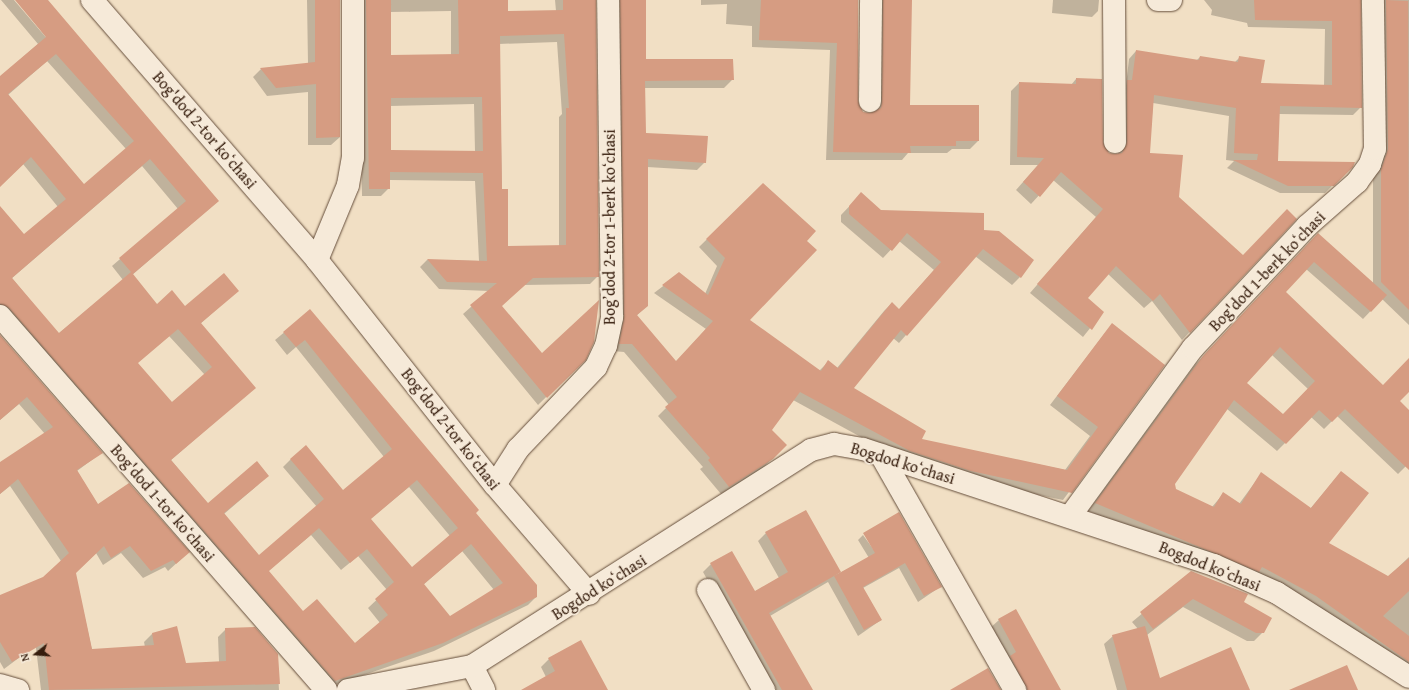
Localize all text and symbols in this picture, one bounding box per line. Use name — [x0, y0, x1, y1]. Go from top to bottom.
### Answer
street label: Bog'dod 2-tor koʻchasi — [149, 67, 261, 193]
street label: Bogʼdod 2-tor 1-berk koʻchasi — [599, 129, 619, 325]
street label: Bog'dod 1-berk koʻchasi — [1205, 207, 1329, 335]
street label: Bog'dod 2-tor koʻchasi — [398, 364, 504, 494]
street label: Bogdod koʻchasi — [849, 438, 957, 488]
street label: Bog'dod 1-tor koʻchasi — [107, 440, 219, 566]
street label: Bogdod koʻchasi — [1156, 537, 1264, 595]
street label: Bogdod koʻchasi — [548, 550, 650, 624]
north arrow — [16, 634, 56, 674]
text: N — [16, 652, 33, 663]

